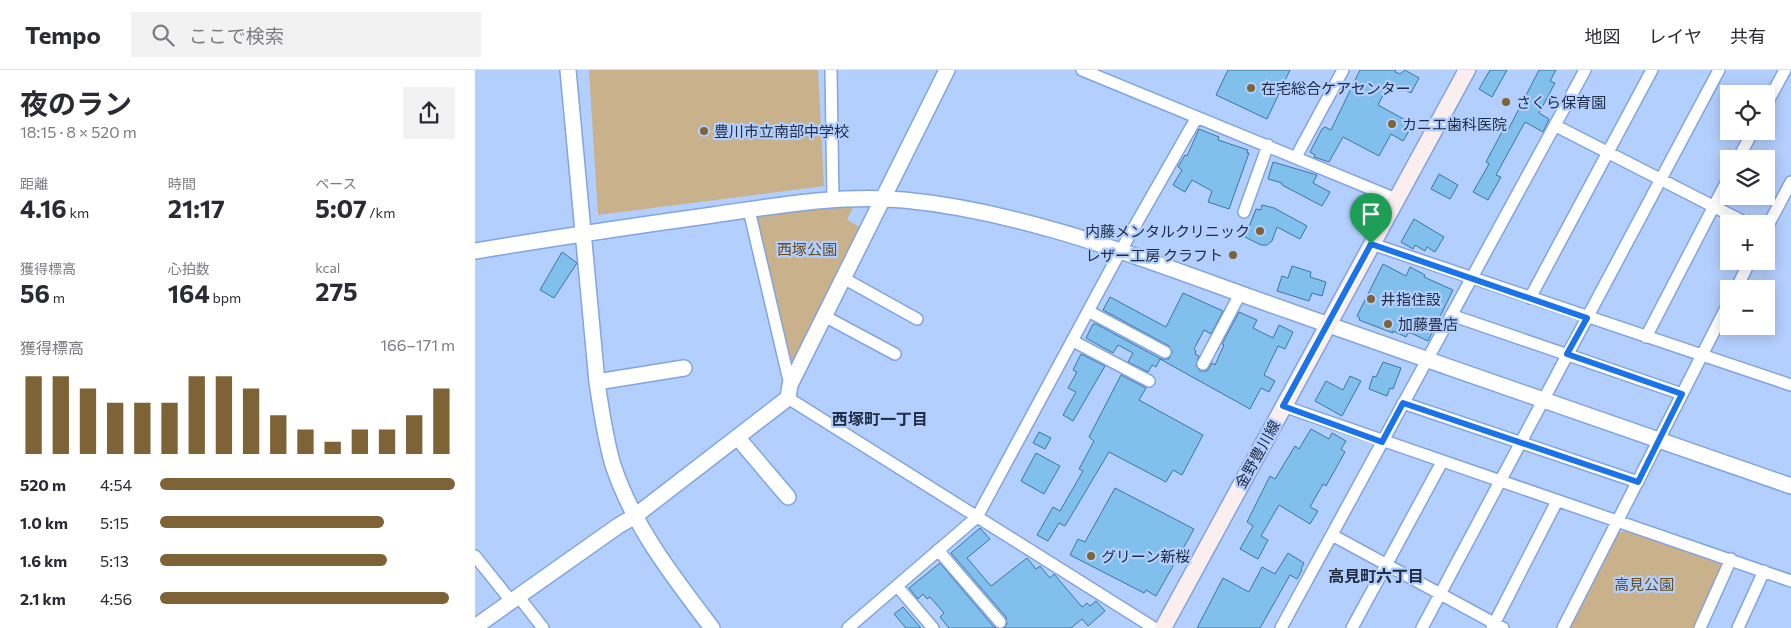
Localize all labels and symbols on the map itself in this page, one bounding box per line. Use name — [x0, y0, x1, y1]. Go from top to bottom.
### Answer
place label: 在宅総合ケアセンター — [1261, 79, 1411, 97]
marker: 在宅総合ケアセンター — [1245, 82, 1257, 94]
place label: さくら保育園 — [1516, 93, 1606, 111]
marker: さくら保育園 — [1500, 96, 1512, 108]
place label: カニエ歯科医院 — [1402, 115, 1507, 133]
marker: カニエ歯科医院 — [1386, 118, 1398, 130]
place label: 豊川市立南部中学校 — [714, 122, 849, 140]
marker: 豊川市立南部中学校 — [698, 125, 710, 137]
pin — [1350, 193, 1392, 244]
place label: 内藤メンタルクリニック — [1085, 222, 1250, 240]
marker: 内藤メンタルクリニック — [1254, 225, 1266, 237]
park label: 西塚公園 — [777, 240, 837, 258]
place label: レザー工房 クラフト — [1085, 246, 1223, 264]
marker: レザー工房 クラフト — [1227, 249, 1239, 261]
place label: 井指住設 — [1381, 290, 1441, 308]
marker: 井指住設 — [1365, 293, 1377, 305]
place label: 加藤畳店 — [1398, 315, 1458, 333]
marker: 加藤畳店 — [1382, 318, 1394, 330]
district label: 西塚町一丁目 — [832, 409, 928, 428]
street label: 金野豊川線 — [1231, 417, 1283, 491]
place label: グリーン新桜 — [1101, 547, 1190, 565]
marker: グリーン新桜 — [1085, 550, 1097, 562]
district label: 高見町六丁目 — [1328, 566, 1424, 585]
park label: 高見公園 — [1614, 575, 1674, 593]

